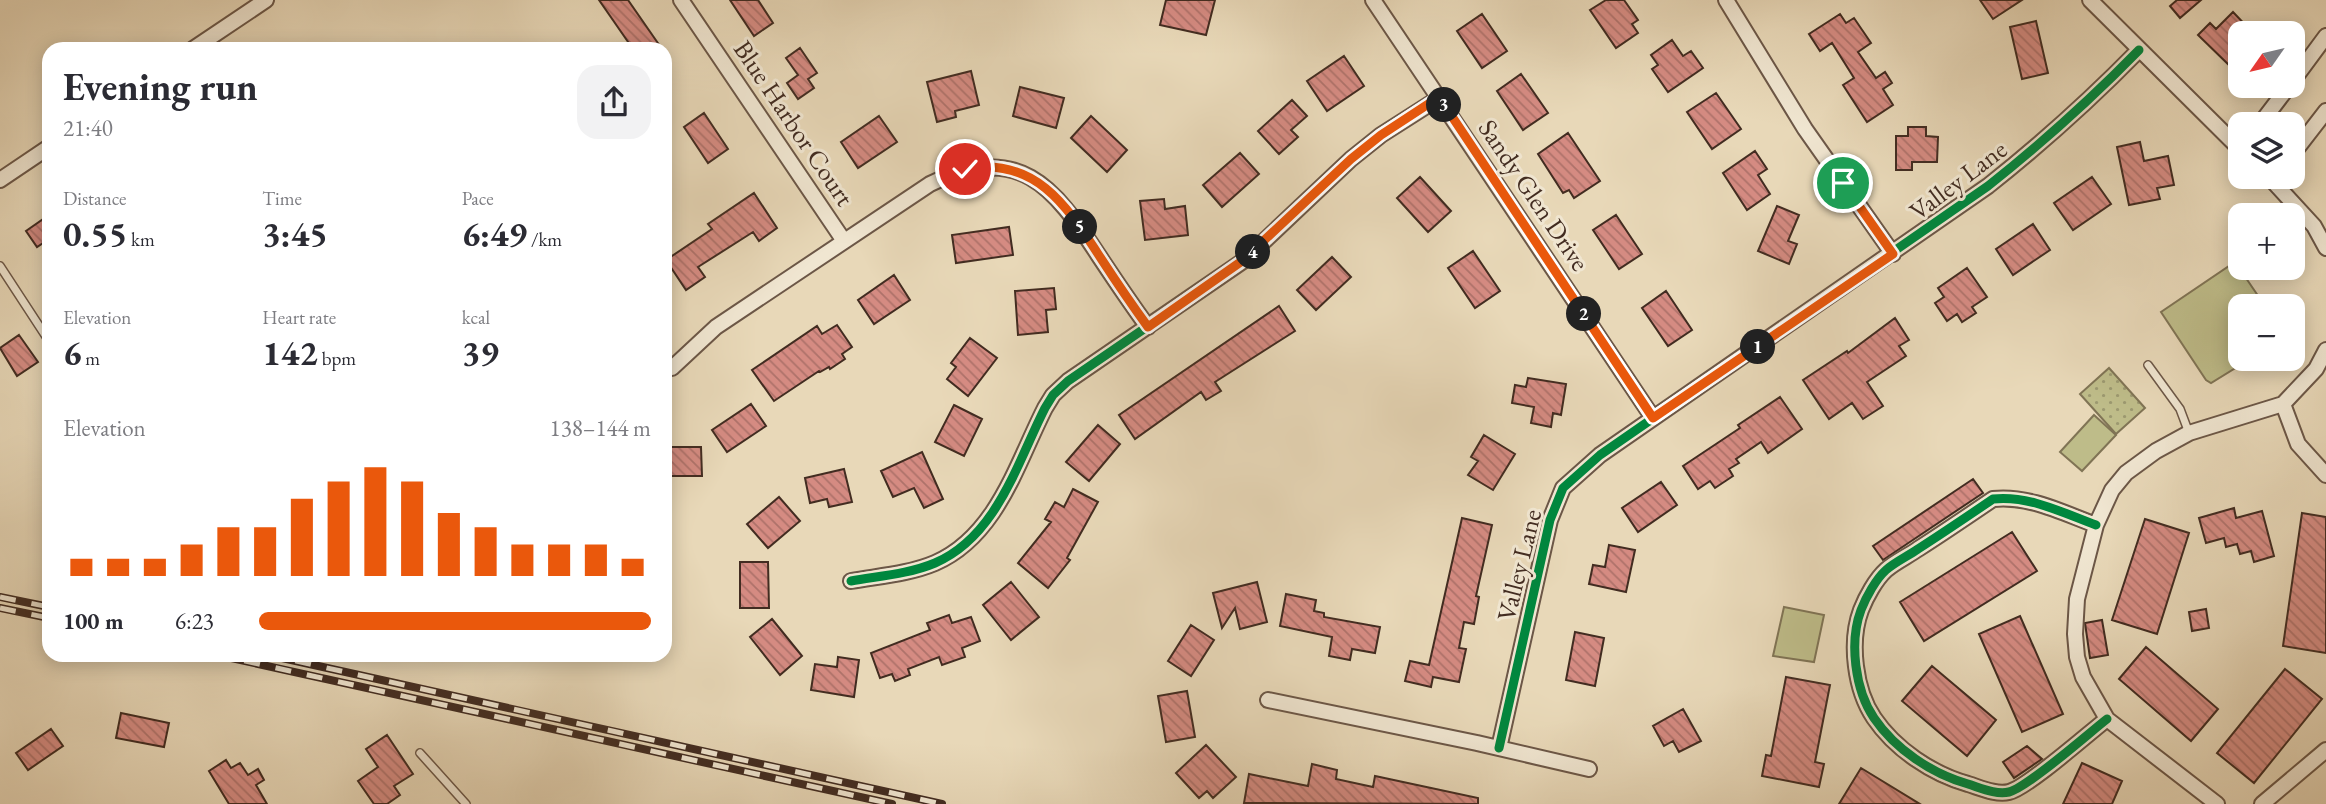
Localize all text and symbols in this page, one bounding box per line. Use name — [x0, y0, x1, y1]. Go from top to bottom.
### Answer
north arrow — [2228, 21, 2305, 98]
map controls — [2228, 21, 2305, 371]
street label: Blue Harbor Court — [726, 34, 862, 212]
text: Evening run — [63, 62, 258, 111]
button: share — [577, 65, 651, 139]
pin: 3 — [1426, 88, 1462, 122]
text: 3 — [1438, 92, 1449, 117]
button: layers — [2228, 112, 2305, 189]
text: 21:40 — [63, 113, 113, 143]
street label: Sandy Glen Drive — [1471, 113, 1597, 277]
street label: Valley Lane — [1902, 132, 2014, 228]
pin — [935, 139, 995, 199]
icon: check — [946, 150, 984, 188]
pin — [1813, 153, 1873, 213]
icon: arrive — [1824, 164, 1862, 202]
text: Distance — [63, 186, 126, 211]
text: Time — [262, 186, 302, 211]
text: Pace — [462, 186, 494, 211]
button: + — [2228, 203, 2305, 280]
pin: 5 — [1062, 210, 1098, 244]
text: 0.55 — [63, 211, 127, 256]
text: 3:45 — [262, 211, 328, 256]
text: 6:49 — [462, 211, 527, 256]
text: 5 — [1074, 214, 1085, 239]
text: km — [127, 227, 155, 252]
text: /km — [527, 227, 562, 252]
pin: 4 — [1236, 234, 1270, 270]
text: 4 — [1247, 239, 1258, 264]
button: − — [2228, 294, 2305, 371]
pin: 2 — [1566, 296, 1602, 332]
text: 2 — [1578, 301, 1589, 326]
text: Elevation — [63, 305, 131, 330]
text: Heart rate — [262, 305, 336, 330]
text: kcal — [462, 305, 490, 330]
text: 6 — [63, 330, 82, 375]
text: 142 — [262, 330, 318, 375]
text: 39 — [462, 330, 499, 375]
pin: 1 — [1740, 330, 1776, 364]
text: 1 — [1752, 334, 1763, 359]
text: m — [82, 346, 100, 371]
text: bpm — [318, 346, 356, 371]
text: Elevation — [63, 413, 146, 443]
text: 138–144 m — [550, 413, 651, 443]
street label: Valley Lane — [1489, 506, 1549, 624]
text: 100 m — [63, 606, 124, 636]
text: 6:23 — [175, 606, 214, 636]

